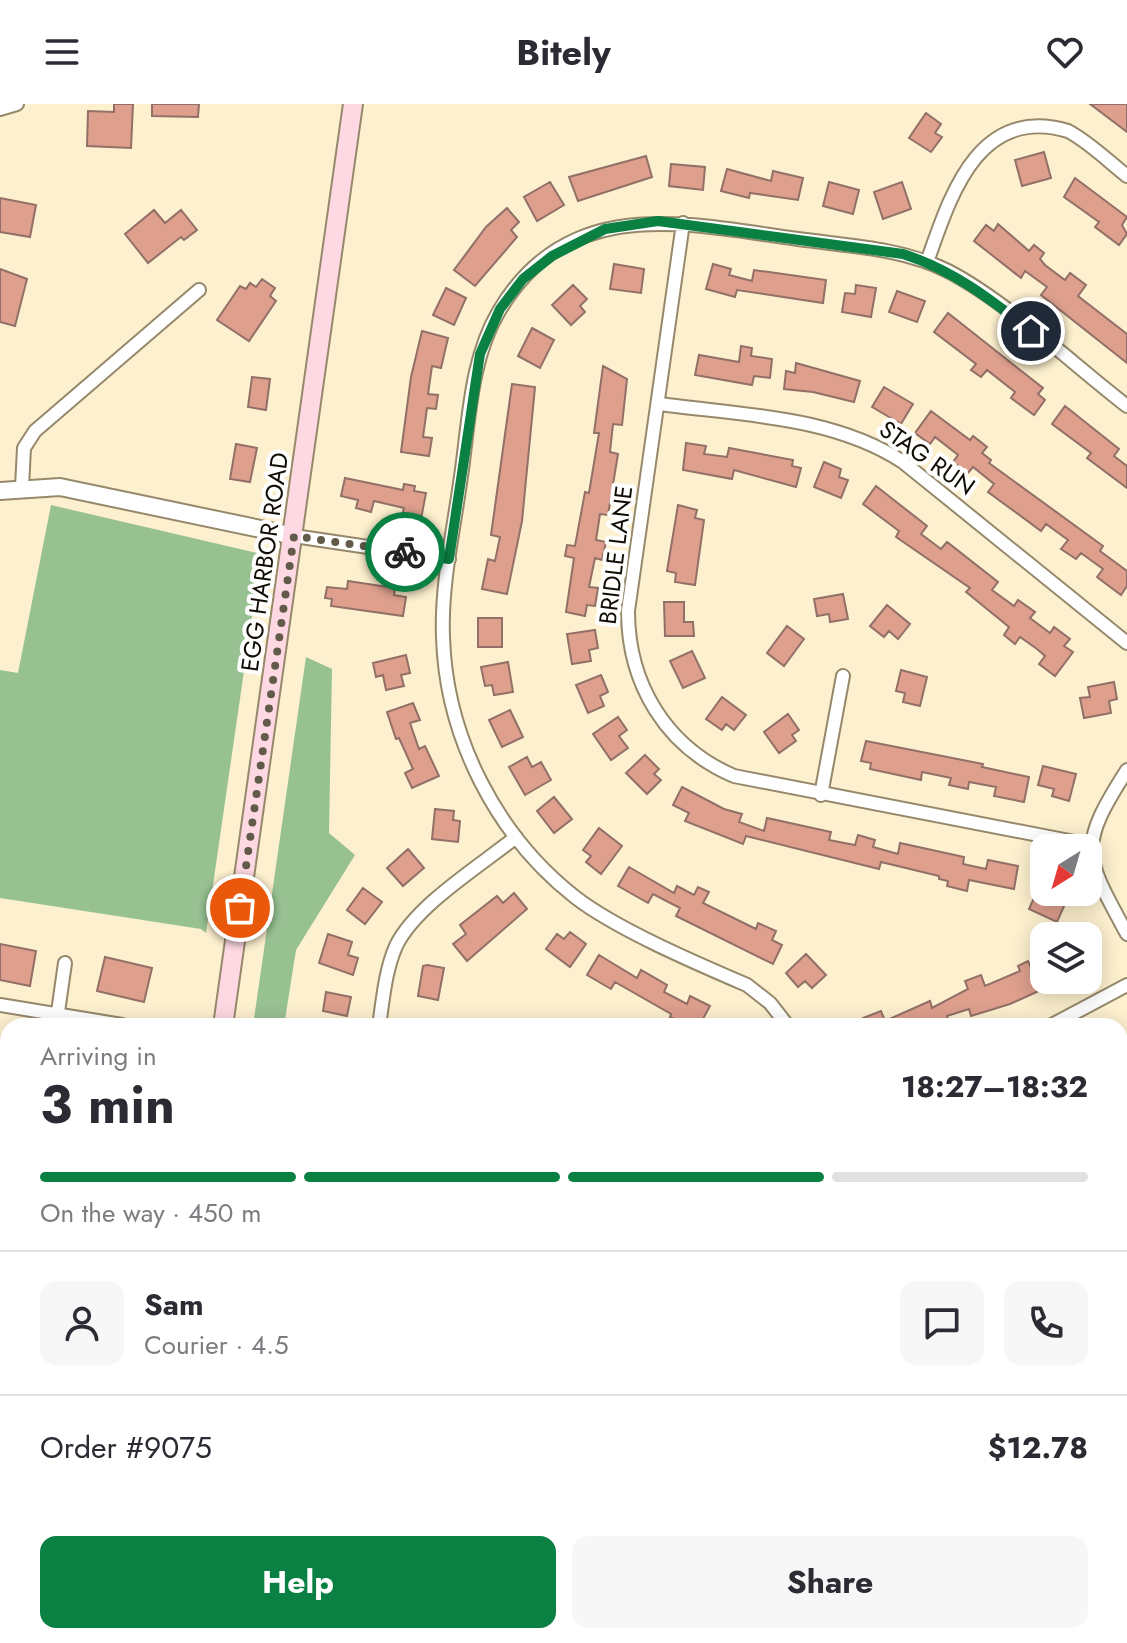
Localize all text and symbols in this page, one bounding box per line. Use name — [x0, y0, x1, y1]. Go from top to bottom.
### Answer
text: Bitely — [516, 26, 611, 78]
icon: menu — [40, 30, 84, 74]
icon: heart — [1043, 30, 1087, 74]
pin — [997, 297, 1065, 365]
icon: home — [1009, 309, 1053, 353]
street label: STAG RUN — [872, 412, 982, 503]
street label: EGG HARBOR ROAD — [232, 450, 297, 674]
street label: BRIDLE LANE — [590, 484, 641, 626]
courier — [365, 512, 445, 592]
icon: bike — [383, 530, 427, 574]
north arrow — [1030, 834, 1102, 906]
map controls — [1030, 834, 1102, 994]
pin — [206, 874, 274, 942]
icon: bag — [218, 886, 262, 930]
button: layers — [1030, 922, 1102, 994]
text: Arriving in — [40, 1037, 157, 1075]
text: 18:27–18:32 — [901, 1065, 1088, 1108]
text: 3 min — [40, 1067, 175, 1143]
text: On the way · 450 m — [40, 1194, 261, 1232]
button: person — [40, 1281, 124, 1365]
button: chat — [900, 1281, 984, 1365]
button: phone — [1004, 1281, 1088, 1365]
text: Sam — [144, 1283, 204, 1326]
text: Courier · 4.5 — [144, 1326, 289, 1364]
text: Order #9075 — [40, 1426, 212, 1469]
text: $12.78 — [988, 1426, 1088, 1469]
button: Help — [40, 1536, 556, 1628]
button: Share — [572, 1536, 1088, 1628]

